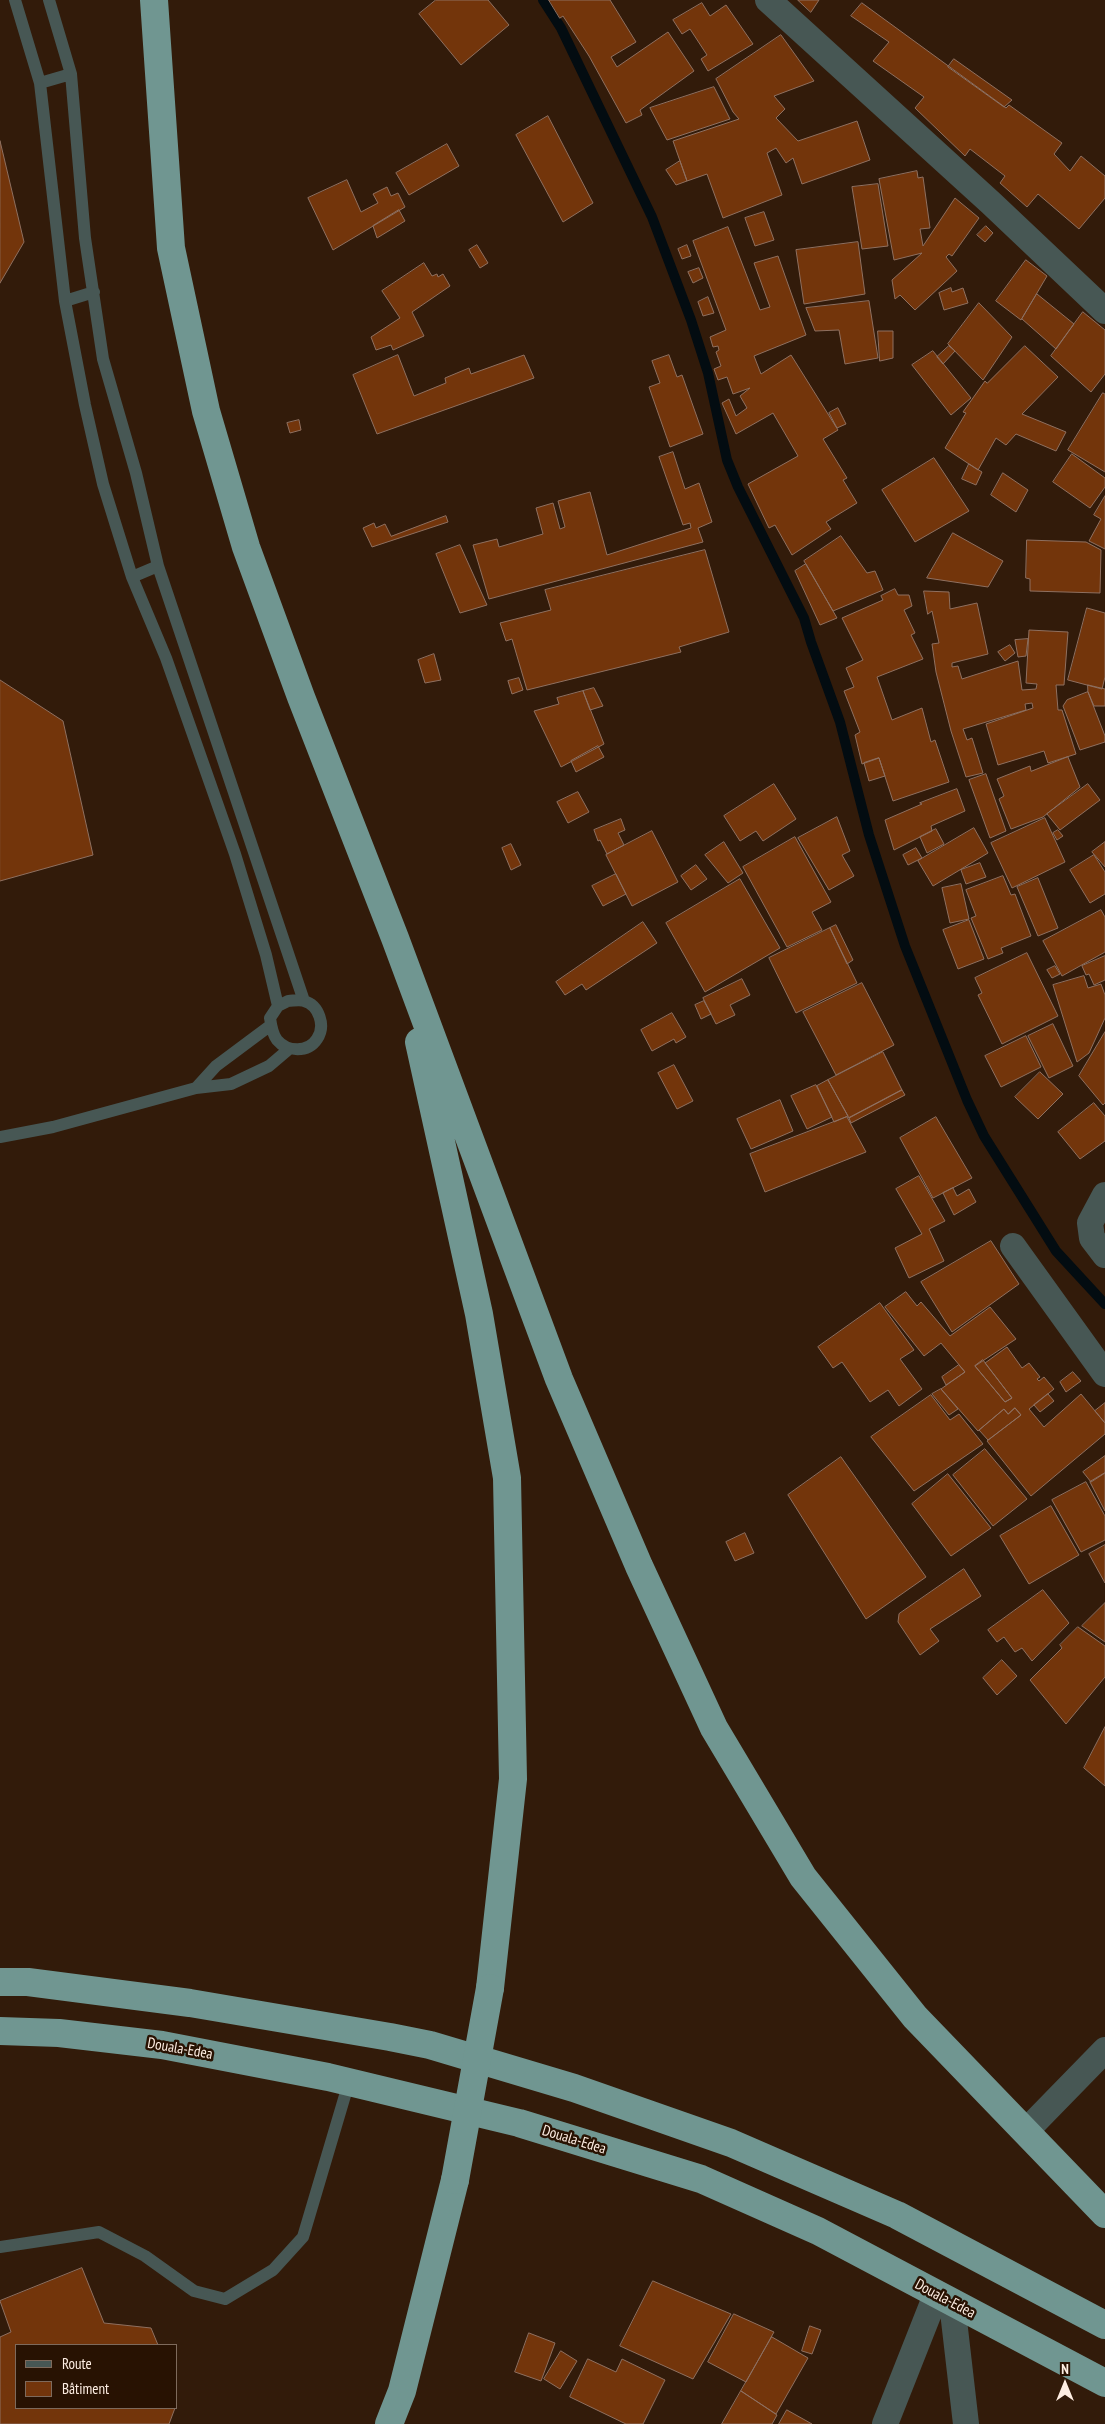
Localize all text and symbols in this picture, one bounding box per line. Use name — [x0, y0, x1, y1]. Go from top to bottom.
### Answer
street label: Douala-Edea — [146, 2034, 214, 2064]
street label: Douala-Edea — [540, 2122, 608, 2158]
street label: Douala-Edea — [912, 2276, 978, 2322]
legend — [15, 2344, 178, 2409]
text: Route — [62, 2354, 92, 2373]
north arrow — [1040, 2359, 1090, 2409]
text: N — [1061, 2360, 1069, 2378]
text: Bâtiment — [62, 2379, 109, 2398]

